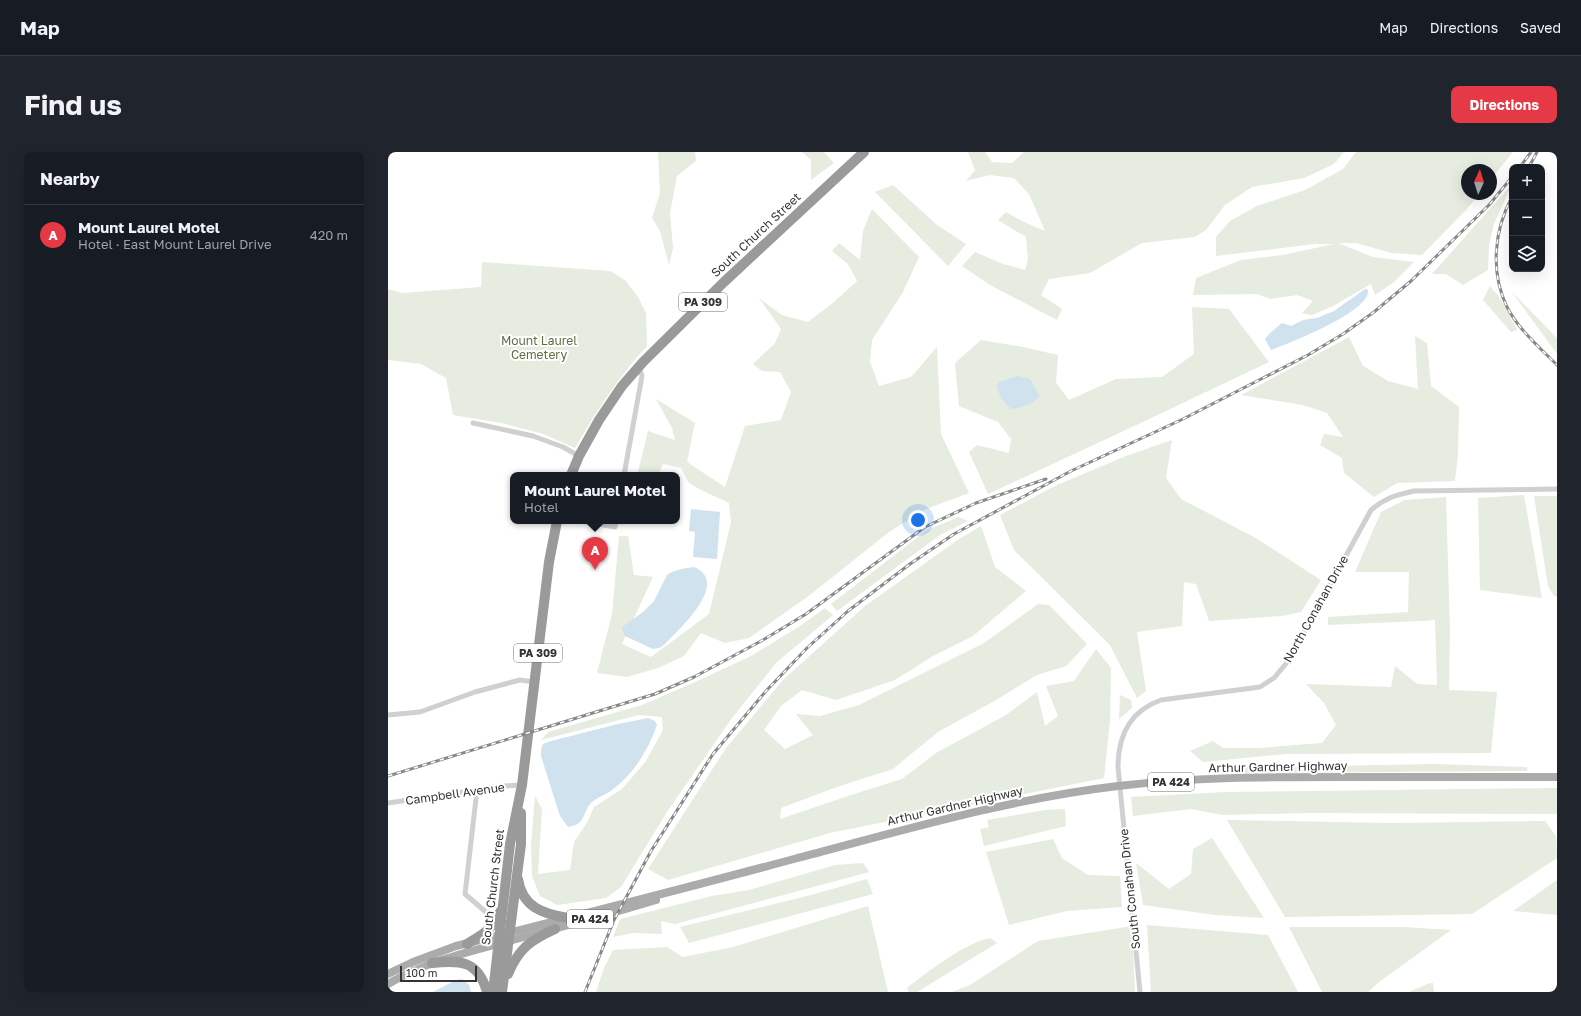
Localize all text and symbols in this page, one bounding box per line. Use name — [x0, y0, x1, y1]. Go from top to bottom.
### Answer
text: Map — [20, 16, 60, 39]
text: Map — [1379, 19, 1408, 36]
text: Directions — [1430, 19, 1498, 36]
text: Saved — [1520, 19, 1561, 36]
button: Directions — [1451, 86, 1557, 123]
text: Find us — [24, 88, 122, 121]
north arrow — [1461, 164, 1497, 200]
map controls — [1509, 164, 1545, 272]
button: + — [1509, 164, 1545, 200]
text: Nearby — [40, 168, 100, 189]
street label: South Church Street — [708, 189, 804, 280]
button: − — [1509, 200, 1545, 236]
text: Mount Laurel Motel — [78, 218, 220, 236]
text: A — [48, 227, 58, 243]
text: 420 m — [310, 227, 348, 243]
text: Hotel · East Mount Laurel Drive — [78, 236, 271, 252]
button: layers — [1509, 236, 1545, 272]
road number: PA 309 — [679, 293, 727, 311]
park label: Mount Laurel Cemetery — [501, 333, 577, 362]
popup — [510, 472, 680, 524]
text: Mount Laurel Motel — [524, 481, 666, 499]
text: Hotel — [524, 499, 559, 515]
your location — [908, 510, 928, 530]
pin: A — [582, 537, 608, 570]
street label: North Conahan Drive — [1280, 553, 1351, 665]
road number: PA 309 — [514, 644, 562, 662]
street label: Arthur Gardner Highway — [1208, 758, 1348, 775]
road number: PA 424 — [1148, 773, 1194, 791]
street label: Campbell Avenue — [404, 779, 506, 808]
street label: Arthur Gardner Highway — [885, 783, 1025, 828]
street label: South Church Street — [478, 828, 507, 946]
street label: South Conahan Drive — [1116, 828, 1143, 950]
road number: PA 424 — [567, 910, 613, 928]
scale bar — [400, 964, 477, 983]
text: 100 m — [406, 966, 437, 979]

